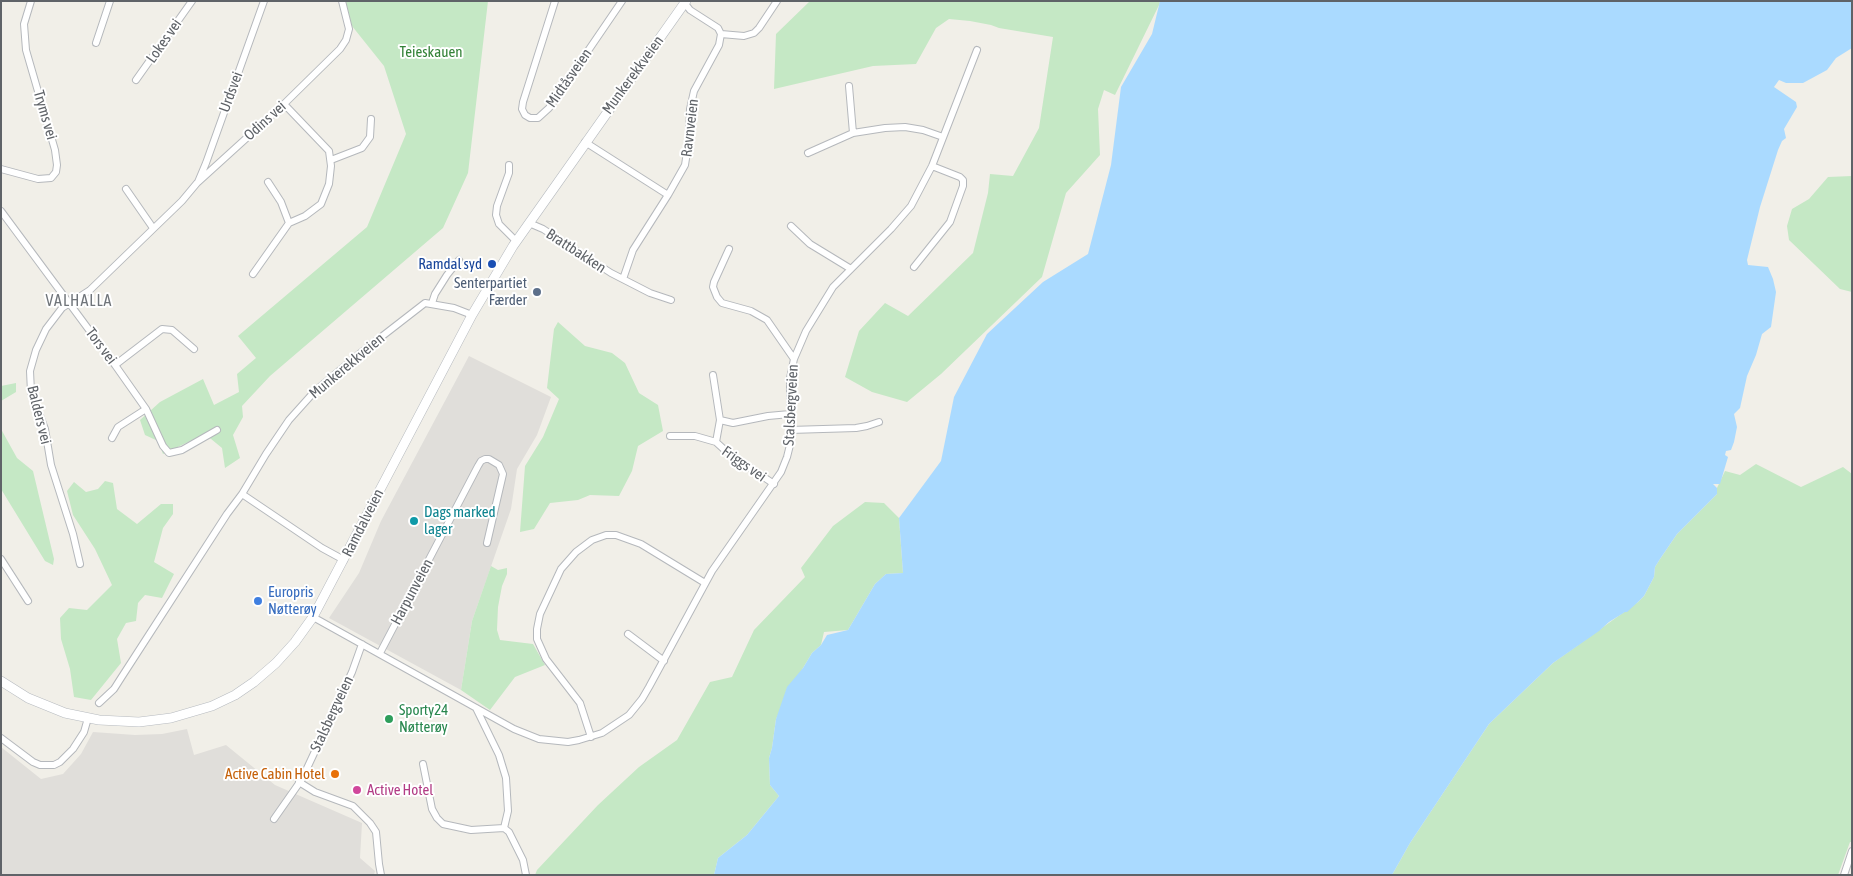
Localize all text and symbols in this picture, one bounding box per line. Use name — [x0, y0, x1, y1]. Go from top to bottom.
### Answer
street label: Lokes vei — [142, 16, 186, 66]
street label: Munkerekkveien — [599, 32, 667, 118]
park label: Teieskauen — [400, 43, 462, 61]
street label: Midtåsveien — [542, 45, 596, 111]
street label: Urdsvei — [215, 69, 247, 115]
street label: Tryms vei — [29, 88, 61, 142]
street label: Odins vei — [240, 98, 290, 144]
street label: Ravnveien — [678, 98, 702, 158]
street label: Brattbakken — [543, 225, 609, 277]
place label: Ramdal syd — [418, 255, 482, 273]
marker: Ramdal syd — [486, 258, 498, 270]
place label: Senterpartiet Færder — [454, 274, 527, 309]
marker: Senterpartiet Færder — [531, 286, 543, 298]
district label: VALHALLA — [45, 291, 113, 311]
street label: Tors vei — [82, 324, 120, 368]
street label: Munkerekkveien — [306, 329, 388, 403]
street label: Stalsbergveien — [780, 364, 802, 446]
street label: Balders vei — [23, 384, 55, 446]
street label: Friggs vei — [718, 442, 770, 486]
street label: Ramdalveien — [338, 486, 388, 560]
place label: Dags marked lager — [424, 503, 496, 538]
marker: Dags marked lager — [408, 515, 420, 527]
street label: Harpunveien — [387, 556, 437, 628]
place label: Europris Nøtterøy — [268, 583, 317, 618]
marker: Europris Nøtterøy — [252, 595, 264, 607]
street label: Stalsbergveien — [307, 673, 357, 755]
place label: Sporty24 Nøtterøy — [399, 701, 448, 736]
marker: Sporty24 Nøtterøy — [383, 713, 395, 725]
place label: Active Cabin Hotel — [225, 765, 325, 783]
marker: Active Cabin Hotel — [329, 768, 341, 780]
place label: Active Hotel — [367, 781, 433, 799]
marker: Active Hotel — [351, 784, 363, 796]

